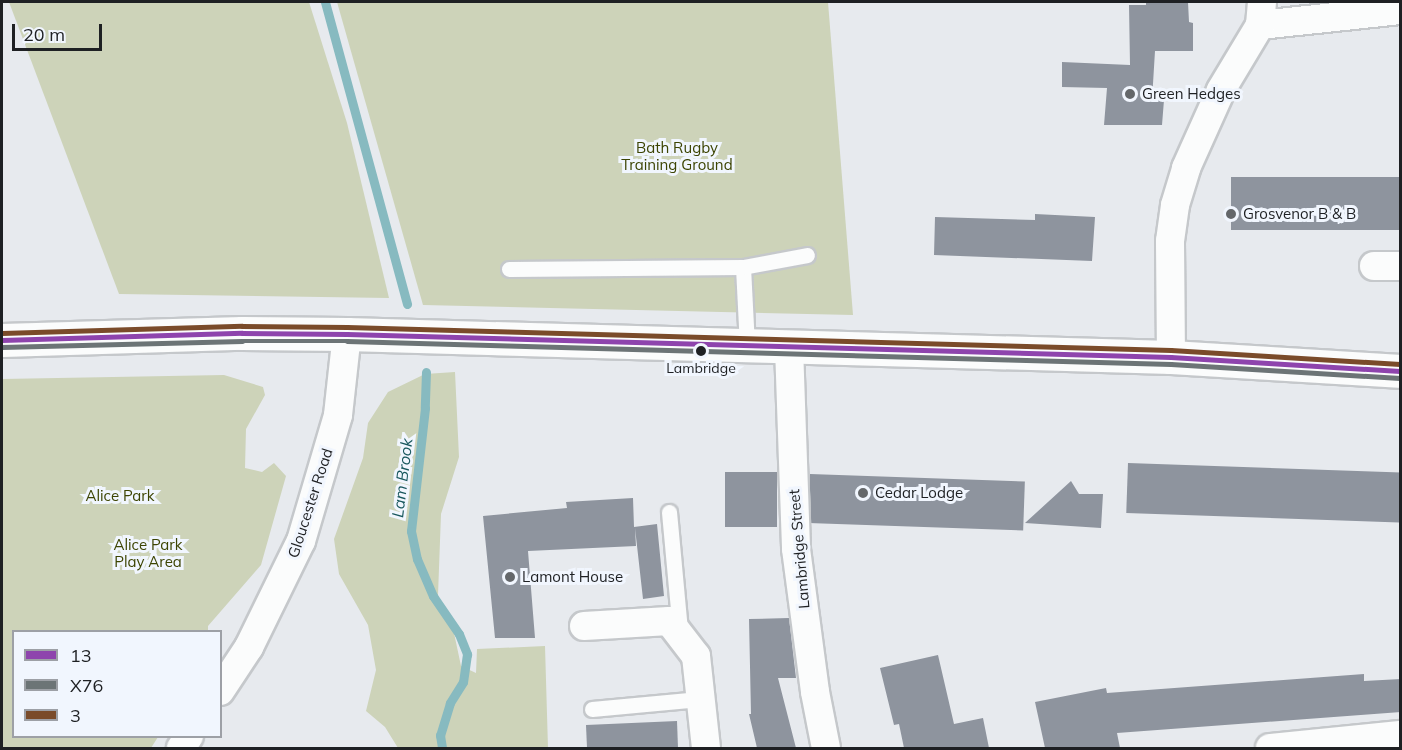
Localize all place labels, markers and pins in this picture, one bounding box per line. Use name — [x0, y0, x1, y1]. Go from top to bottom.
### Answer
place label: Green Hedges — [1142, 85, 1241, 103]
marker: Green Hedges — [1123, 87, 1137, 101]
place label: Grosvenor B & B — [1243, 205, 1356, 223]
marker: Grosvenor B & B — [1224, 207, 1238, 221]
marker: Lambridge — [695, 345, 707, 357]
place label: Lambridge — [666, 360, 736, 376]
place label: Cedar Lodge — [875, 484, 963, 502]
marker: Cedar Lodge — [856, 486, 870, 500]
place label: Lamont House — [522, 568, 623, 586]
marker: Lamont House — [503, 570, 517, 584]

